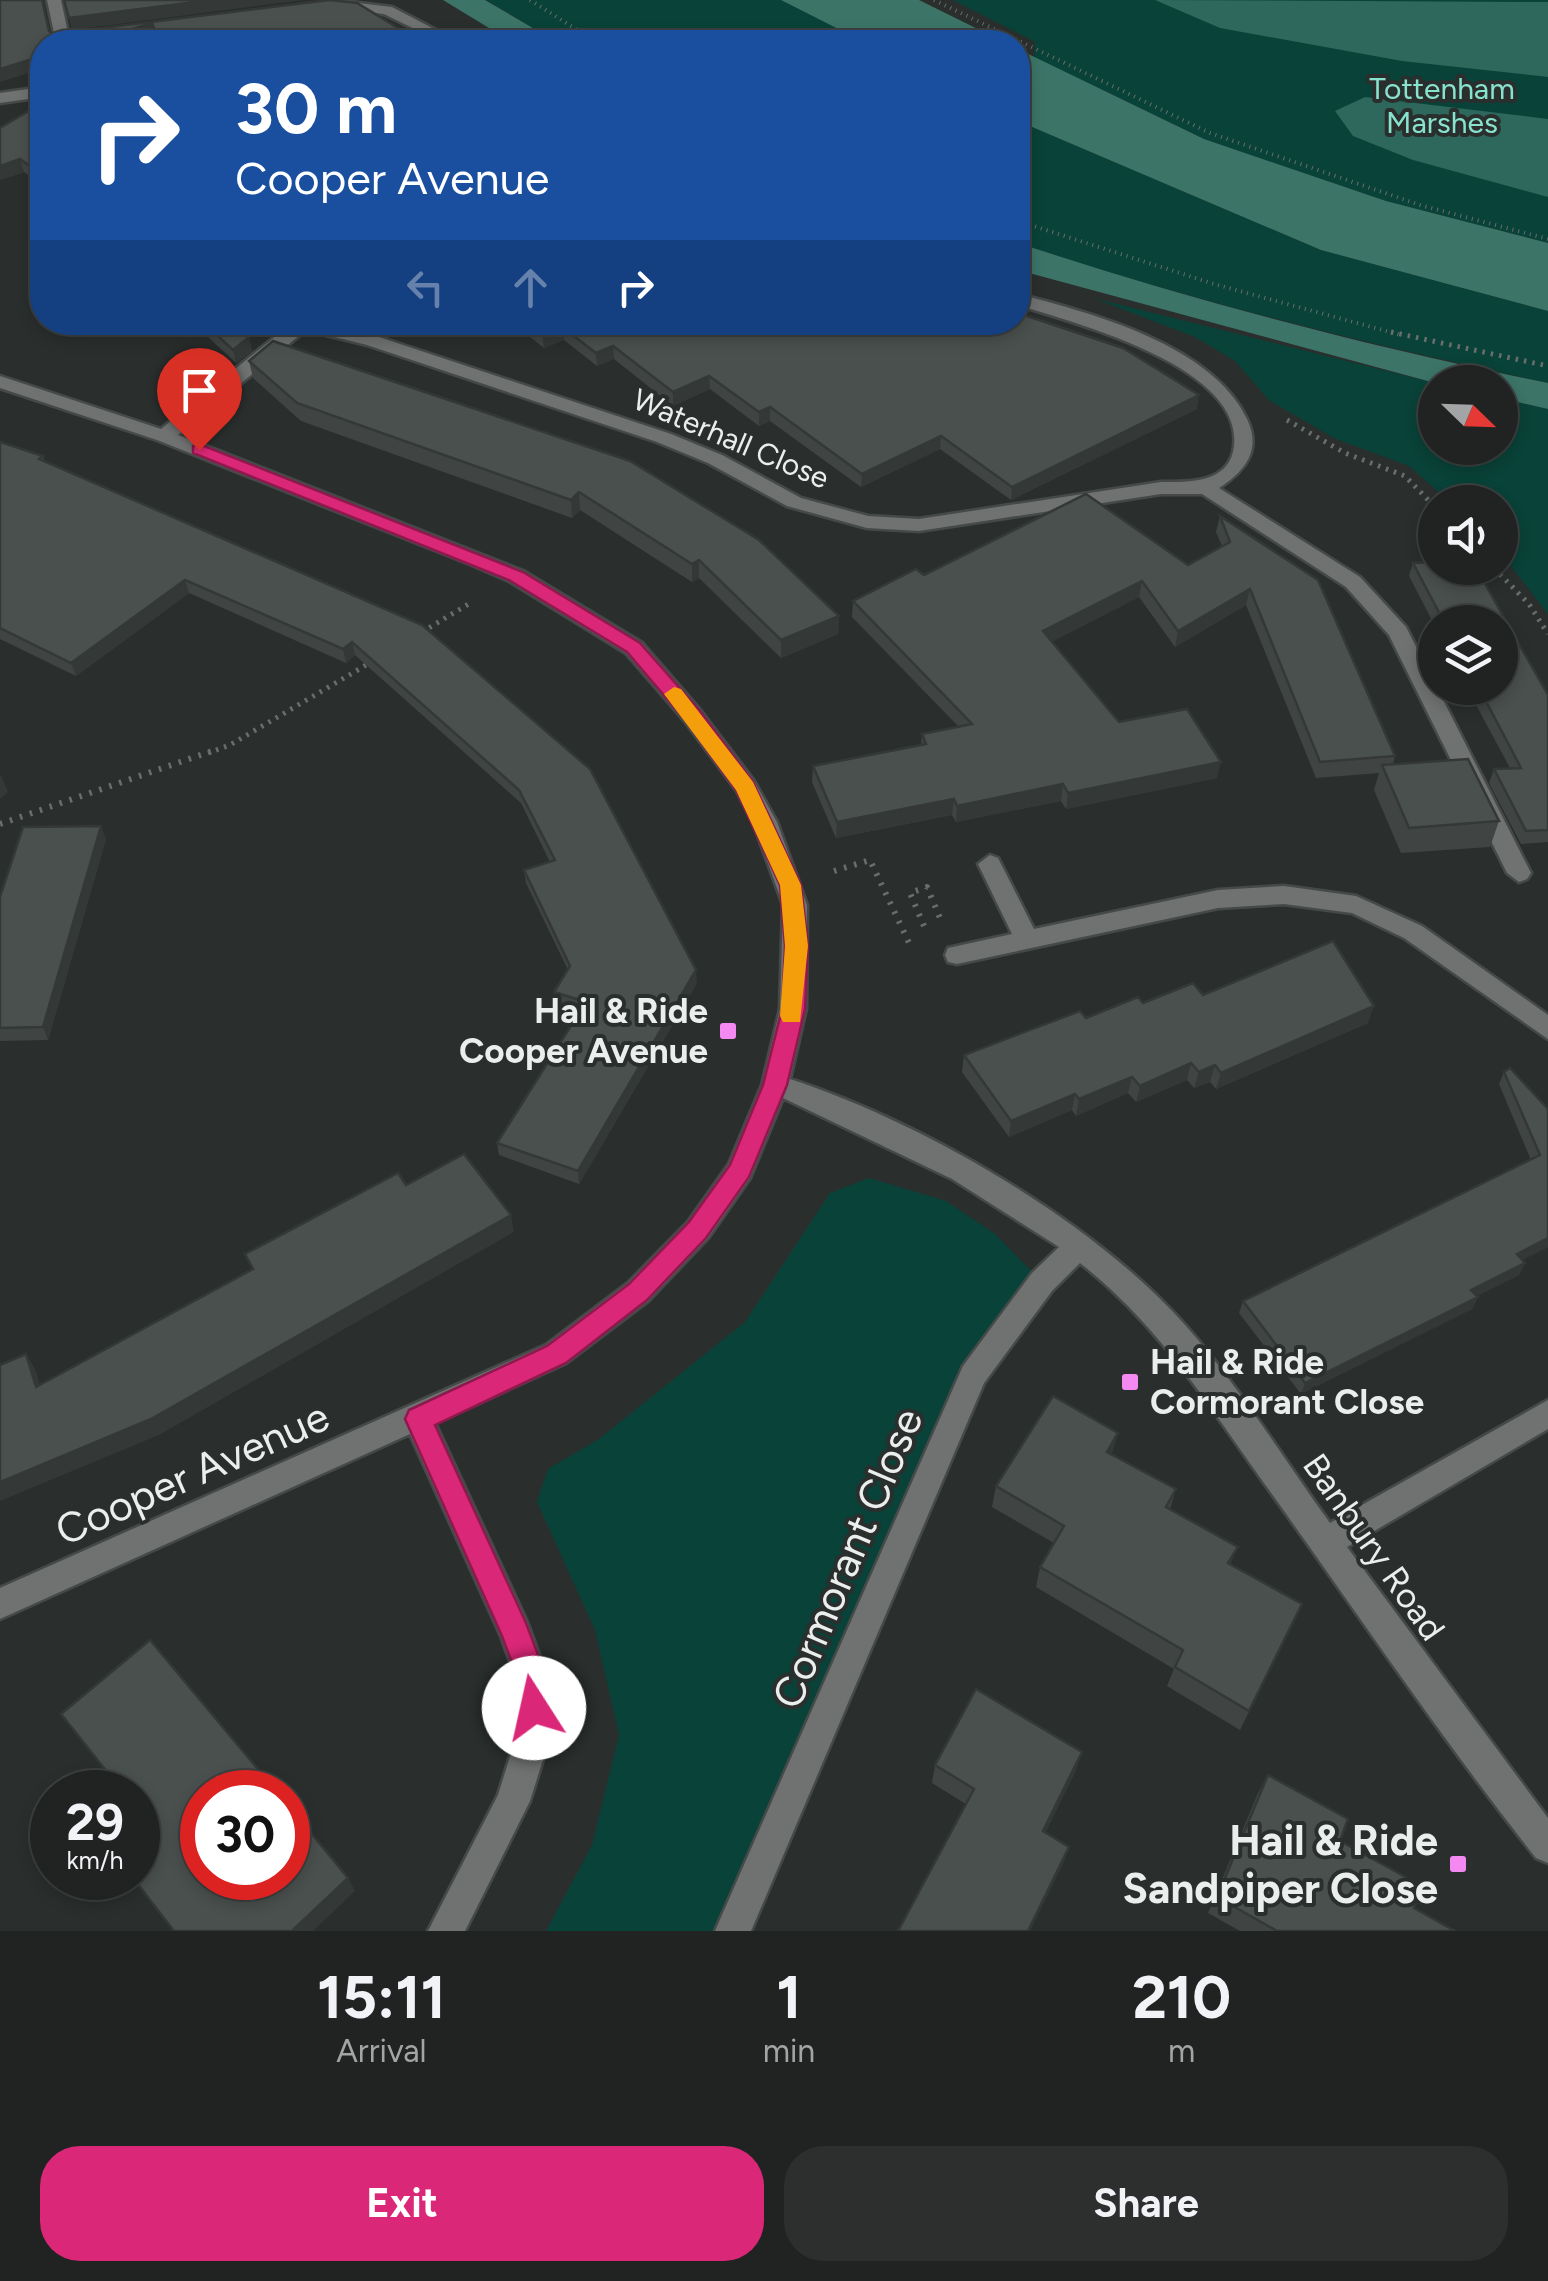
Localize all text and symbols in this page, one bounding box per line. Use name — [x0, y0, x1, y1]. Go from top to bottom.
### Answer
text: 30 m — [235, 66, 397, 151]
icon: right — [70, 70, 200, 200]
park label: Tottenham Marshes — [1369, 70, 1515, 141]
text: Cooper Avenue — [235, 151, 549, 205]
icon: left — [398, 260, 453, 315]
icon: ahead — [503, 260, 558, 315]
icon: right — [608, 260, 663, 315]
pin — [157, 348, 242, 451]
icon: arrive — [172, 363, 227, 418]
north arrow — [1418, 365, 1518, 465]
map controls — [1418, 365, 1518, 705]
street label: Waterhall Close — [628, 381, 835, 496]
button: sound — [1418, 485, 1518, 585]
button: layers — [1418, 605, 1518, 705]
place label: Hail & Ride Cooper Avenue — [459, 990, 708, 1072]
marker: Hail & Ride Cooper Avenue — [717, 1020, 739, 1042]
place label: Hail & Ride Cormorant Close — [1150, 1341, 1424, 1423]
marker: Hail & Ride Cormorant Close — [1119, 1371, 1141, 1393]
street label: Cooper Avenue — [48, 1391, 337, 1556]
street label: Cormorant Close — [761, 1401, 934, 1716]
street label: Banbury Road — [1294, 1446, 1454, 1648]
position arrow — [482, 1656, 586, 1760]
speed limit sign: 30 — [180, 1770, 310, 1900]
text: 29 — [66, 1792, 124, 1853]
place label: Hail & Ride Sandpiper Close — [1123, 1815, 1438, 1914]
text: km/h — [66, 1845, 124, 1875]
marker: Hail & Ride Sandpiper Close — [1447, 1853, 1469, 1875]
text: 15:11 — [317, 1961, 446, 2033]
text: 1 — [776, 1961, 802, 2033]
text: 210 — [1132, 1961, 1231, 2033]
text: Arrival — [336, 2032, 427, 2070]
text: min — [763, 2032, 815, 2070]
text: m — [1168, 2032, 1195, 2070]
button: Exit — [40, 2146, 764, 2261]
button: Share — [784, 2146, 1508, 2261]

